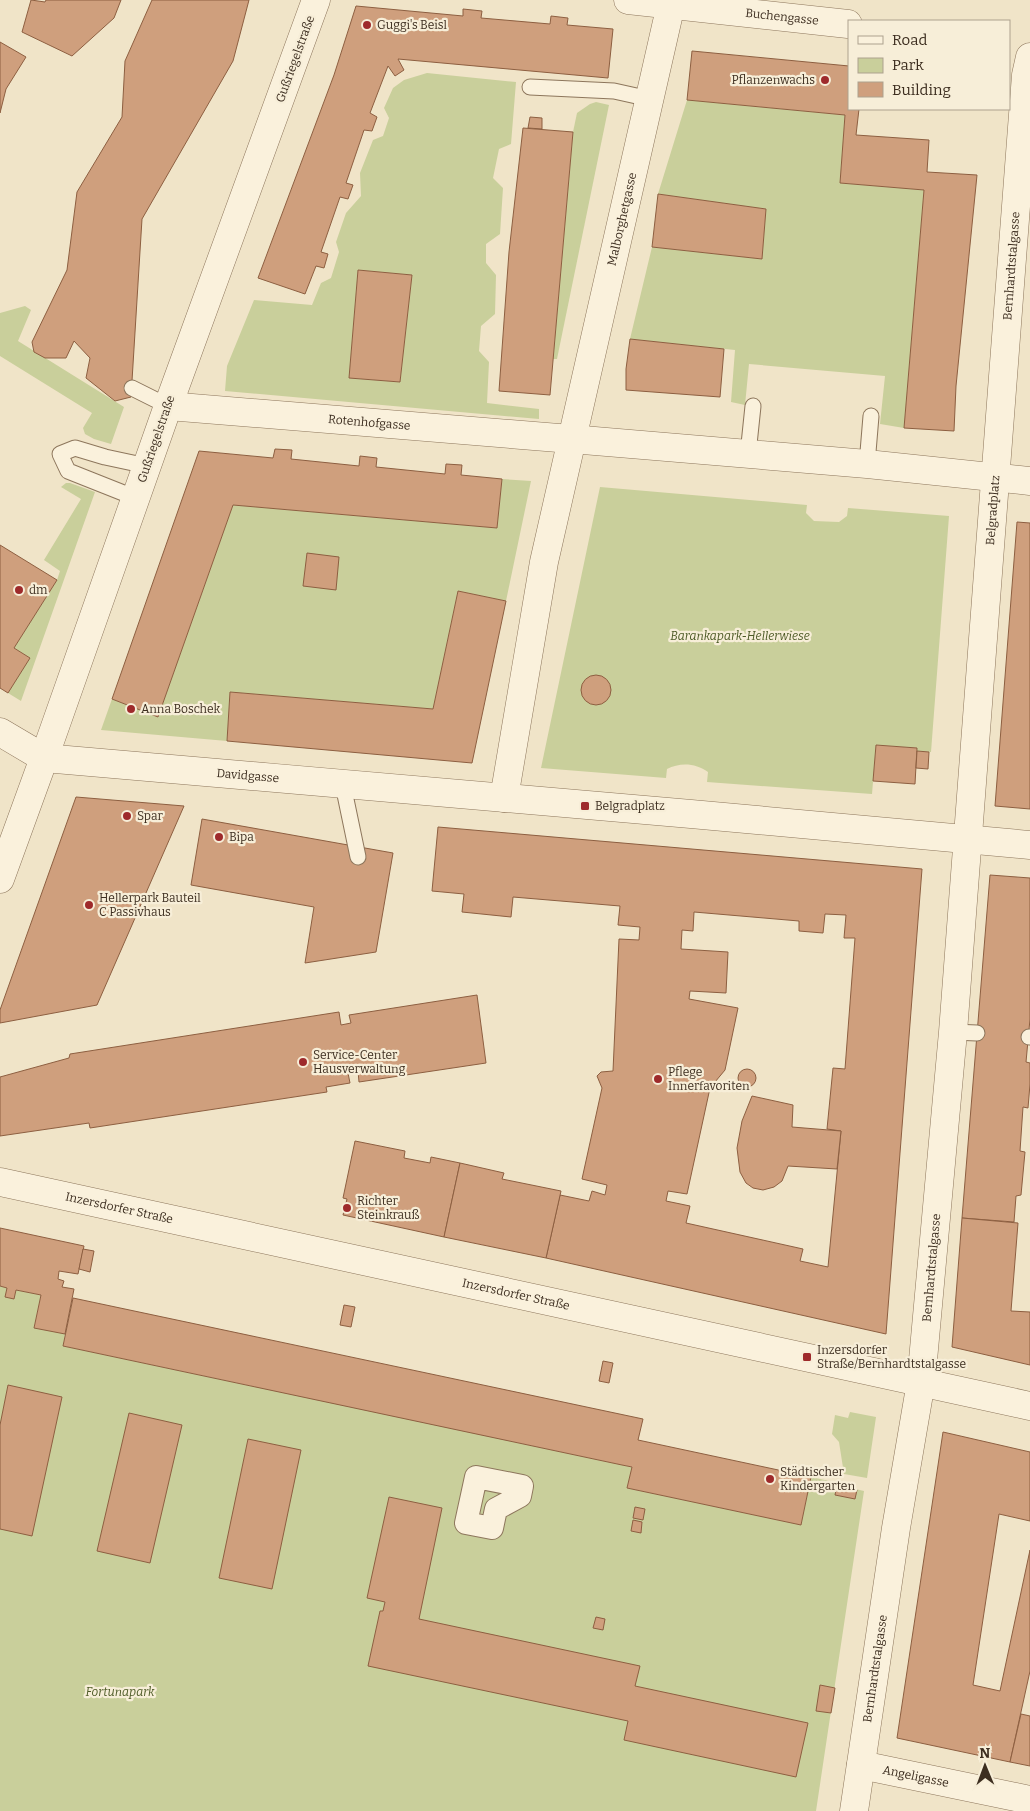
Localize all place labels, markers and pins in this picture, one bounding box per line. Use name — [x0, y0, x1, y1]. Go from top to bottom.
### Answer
place label: Guggi's Beisl — [377, 18, 448, 32]
marker: Guggi's Beisl — [361, 19, 373, 31]
place label: Pflanzenwachs — [732, 73, 815, 87]
marker: Pflanzenwachs — [819, 74, 831, 86]
place label: dm — [29, 583, 48, 597]
marker: dm — [13, 584, 25, 596]
place label: Anna Boschek — [141, 702, 221, 716]
marker: Anna Boschek — [125, 703, 137, 715]
place label: Belgradplatz — [595, 799, 665, 813]
marker: Belgradplatz — [579, 800, 591, 812]
place label: Spar — [137, 809, 164, 823]
marker: Spar — [121, 810, 133, 822]
place label: Bipa — [229, 830, 254, 844]
marker: Bipa — [213, 831, 225, 843]
place label: Hellerpark Bauteil C Passivhaus — [99, 891, 201, 919]
marker: Hellerpark Bauteil C Passivhaus — [83, 899, 95, 911]
place label: Service-Center Hausverwaltung — [313, 1048, 406, 1076]
marker: Service-Center Hausverwaltung — [297, 1056, 309, 1068]
place label: Pflege Innerfavoriten — [668, 1065, 750, 1093]
marker: Pflege Innerfavoriten — [652, 1073, 664, 1085]
place label: Richter Steinkrauß — [357, 1194, 419, 1222]
marker: Richter Steinkrauß — [341, 1202, 353, 1214]
place label: Inzersdorfer Straße/Bernhardtstalgasse — [817, 1343, 966, 1371]
marker: Inzersdorfer Straße/Bernhardtstalgasse — [801, 1351, 813, 1363]
place label: Städtischer Kindergarten — [780, 1465, 855, 1493]
marker: Städtischer Kindergarten — [764, 1473, 776, 1485]

